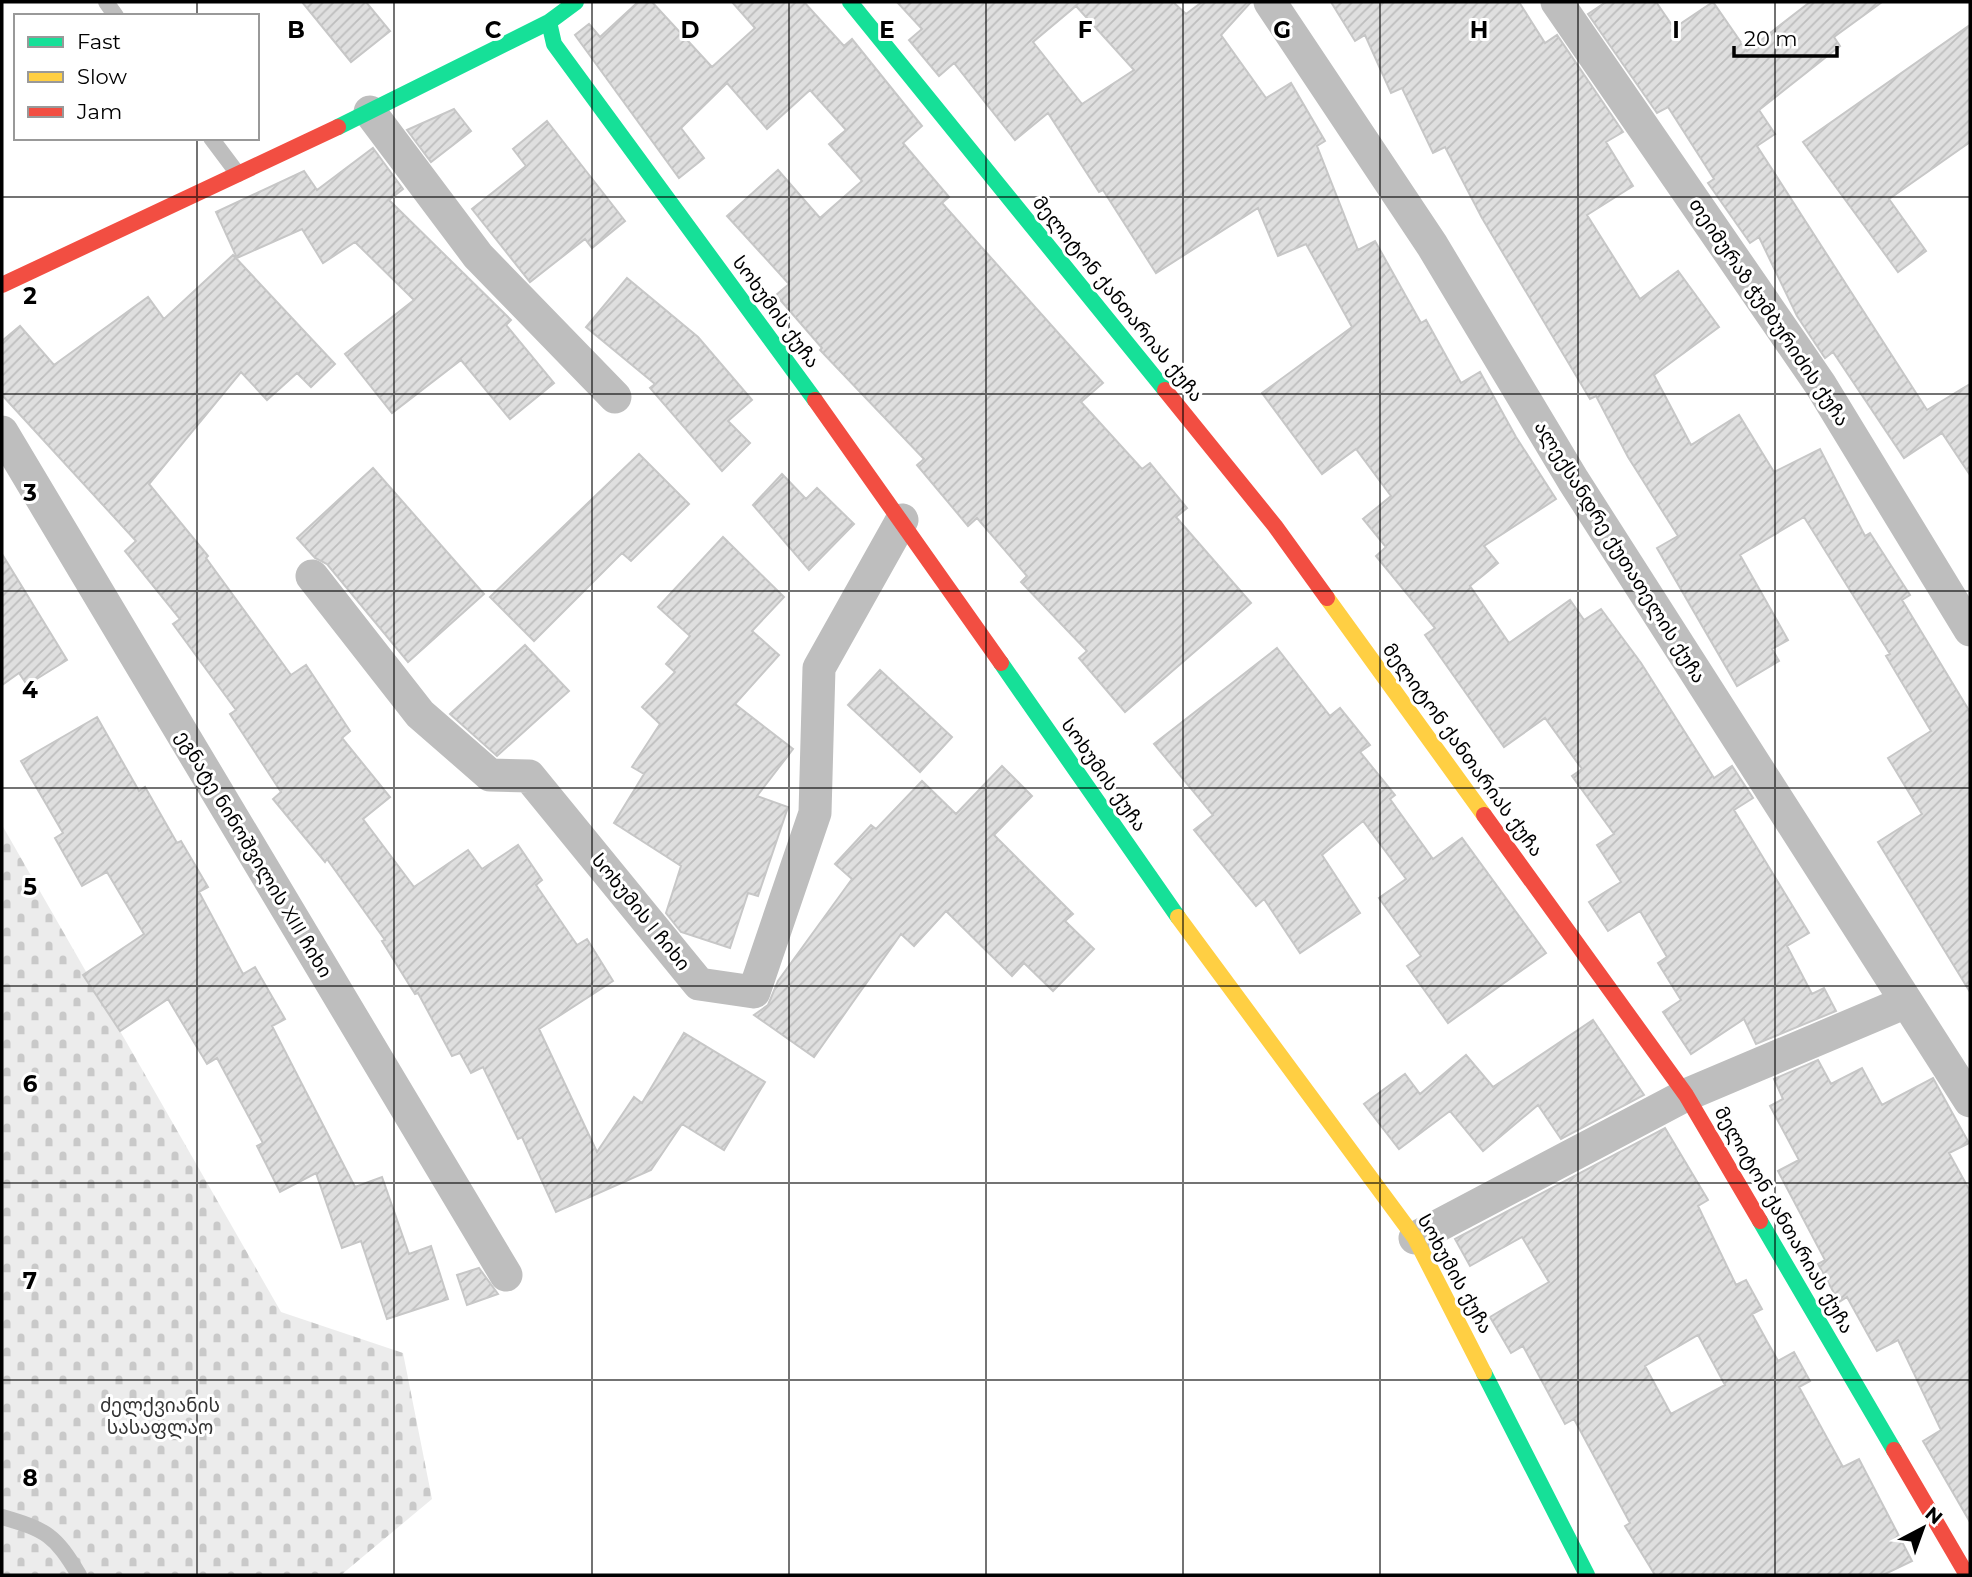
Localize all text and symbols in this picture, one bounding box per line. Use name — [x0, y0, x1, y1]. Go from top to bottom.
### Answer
legend — [14, 14, 259, 140]
scale bar — [1734, 14, 1837, 58]
text: B — [287, 16, 305, 44]
text: C — [485, 16, 502, 44]
text: D — [681, 16, 700, 44]
text: E — [879, 16, 895, 44]
text: F — [1078, 16, 1093, 44]
text: G — [1273, 16, 1291, 44]
text: H — [1470, 16, 1488, 44]
text: I — [1672, 16, 1680, 44]
text: 20 m — [1744, 26, 1798, 51]
text: Fast — [77, 29, 121, 54]
text: Slow — [77, 64, 127, 89]
text: Jam — [76, 99, 122, 124]
street label: მელიტონ ქანთარიას ქუჩა — [1027, 192, 1208, 407]
street label: თეიმურაზ ჭუმბურიძის ქუჩა — [1684, 194, 1854, 430]
street label: სოხუმის ქუჩა — [728, 252, 824, 372]
text: 2 — [23, 282, 37, 310]
street label: ალექსანდრე ქუთათელის ქუჩა — [1529, 417, 1710, 688]
text: 3 — [22, 479, 37, 507]
street label: მელიტონ ქანთარიას ქუჩა — [1377, 639, 1548, 862]
text: 4 — [22, 676, 38, 704]
street label: სოხუმის ქუჩა — [1056, 714, 1152, 836]
street label: ეგნატე ნინოშვილის XIII ჩიხი — [170, 726, 337, 982]
street label: სოხუმის I ჩიხი — [587, 849, 695, 975]
text: 5 — [23, 873, 37, 901]
text: 6 — [23, 1070, 38, 1098]
street label: მელიტონ ქანთარიას ქუჩა — [1709, 1103, 1858, 1338]
street label: სოხუმის ქუჩა — [1413, 1210, 1497, 1338]
text: 7 — [23, 1267, 37, 1295]
park label: ძელქვიანის სასაფლაო — [100, 1394, 220, 1440]
text: 8 — [22, 1464, 38, 1492]
north arrow — [1888, 1493, 1958, 1563]
text: N — [1920, 1502, 1947, 1529]

